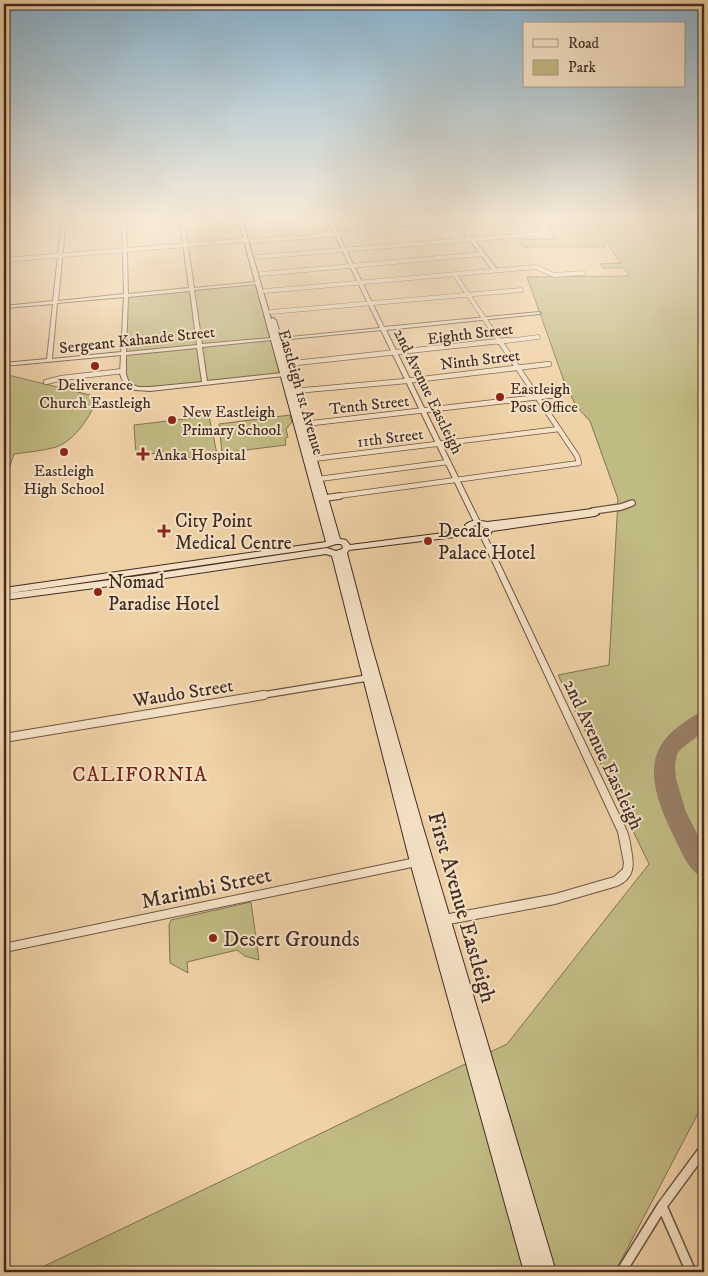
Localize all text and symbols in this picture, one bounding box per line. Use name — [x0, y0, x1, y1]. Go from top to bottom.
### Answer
legend — [523, 22, 686, 88]
text: Road — [568, 34, 600, 53]
text: Park — [568, 58, 597, 77]
street label: Eighth Street — [426, 319, 514, 349]
street label: Sergeant Kahande Street — [58, 322, 216, 358]
street label: 2nd Avenue Eastleigh — [389, 325, 467, 458]
street label: Eastleigh 1st Avenue — [274, 327, 329, 458]
street label: Ninth Street — [439, 345, 521, 375]
marker: Deliverance Church Eastleigh — [89, 360, 101, 372]
place label: Deliverance Church Eastleigh — [39, 375, 151, 413]
place label: Eastleigh Post Office — [510, 379, 578, 417]
street label: Tenth Street — [328, 391, 410, 419]
marker: Eastleigh Post Office — [494, 391, 506, 403]
place label: New Eastleigh Primary School — [182, 402, 281, 440]
marker: New Eastleigh Primary School — [166, 414, 178, 426]
street label: 11th Street — [356, 424, 424, 452]
place label: Anka Hospital — [154, 445, 246, 465]
marker: Eastleigh High School — [58, 446, 70, 458]
marker: Anka Hospital — [136, 447, 150, 461]
place label: Eastleigh High School — [23, 461, 105, 499]
place label: City Point Medical Centre — [175, 510, 292, 555]
place label: Decale Palace Hotel — [438, 520, 536, 565]
marker: City Point Medical Centre — [157, 524, 171, 538]
marker: Decale Palace Hotel — [422, 535, 434, 547]
place label: Nomad Paradise Hotel — [108, 571, 220, 616]
marker: Nomad Paradise Hotel — [92, 586, 104, 598]
street label: Waudo Street — [130, 674, 235, 713]
street label: 2nd Avenue Eastleigh — [558, 676, 648, 833]
district label: CALIFORNIA — [72, 763, 208, 788]
street label: First Avenue Eastleigh — [421, 809, 502, 1006]
street label: Marimbi Street — [139, 861, 274, 915]
place label: Desert Grounds — [223, 926, 360, 953]
marker: Desert Grounds — [207, 932, 219, 944]

